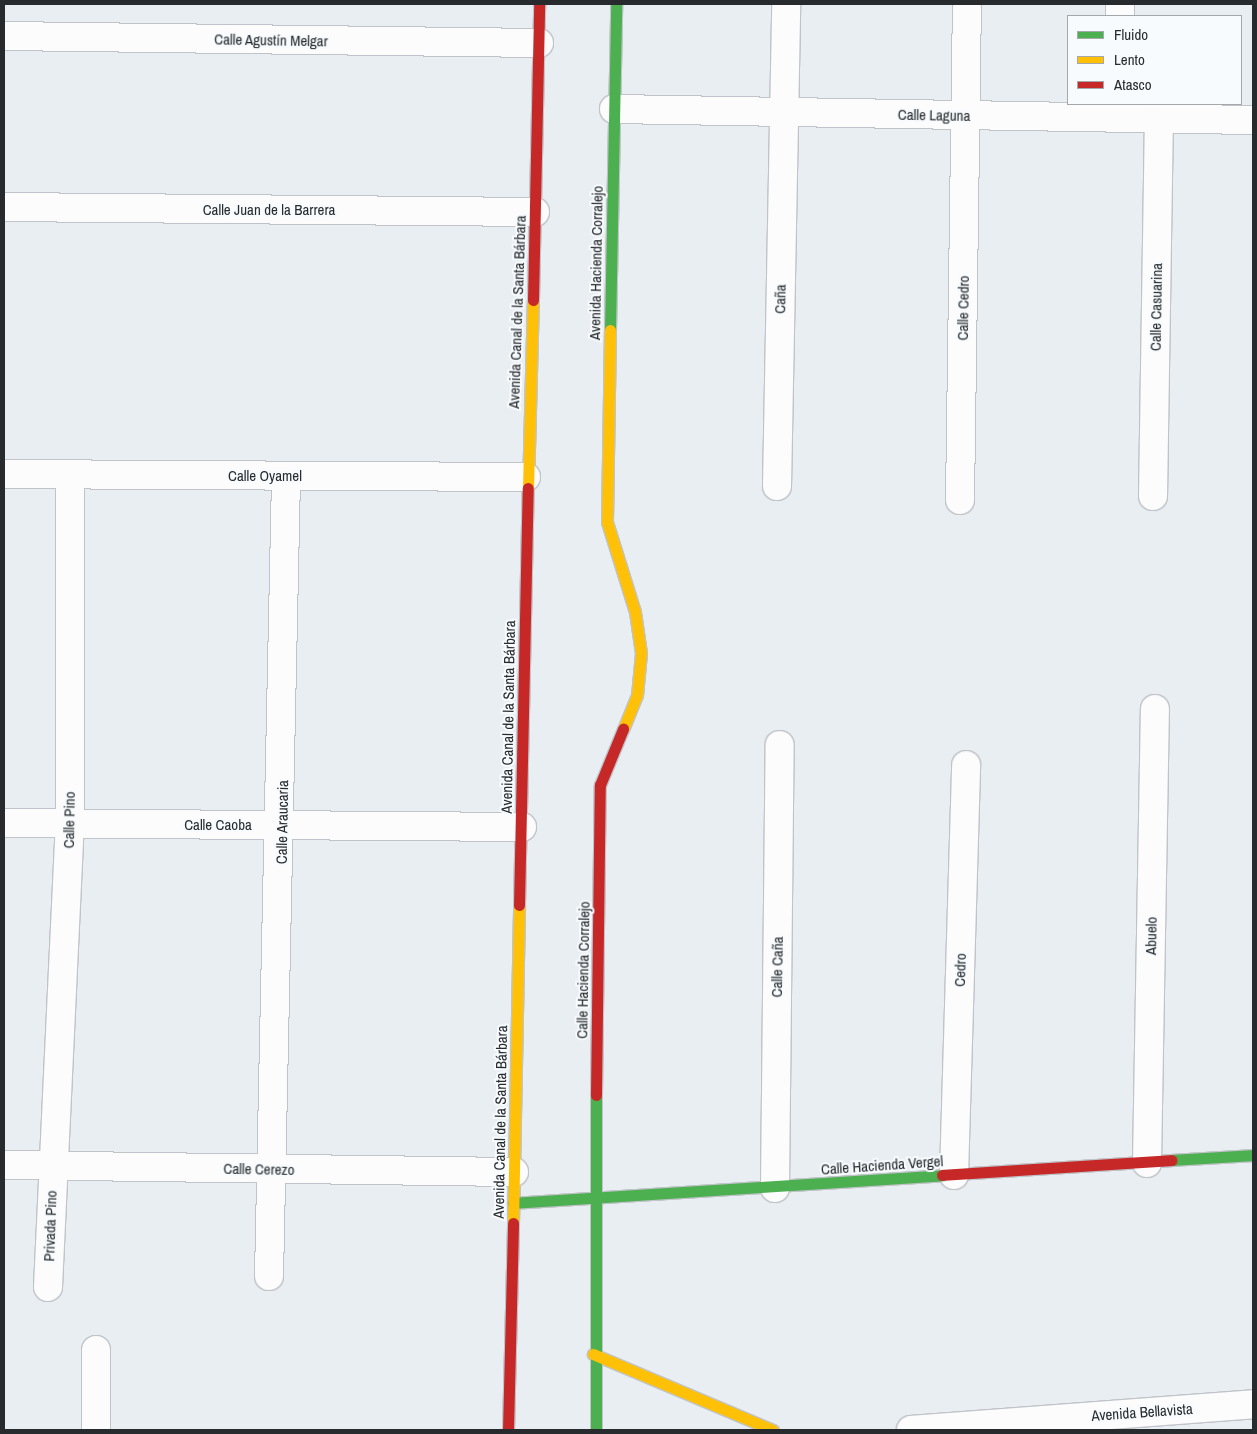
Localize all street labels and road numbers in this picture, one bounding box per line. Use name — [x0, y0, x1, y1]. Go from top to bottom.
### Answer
street label: Calle Agustín Melgar — [214, 30, 328, 50]
street label: Calle Laguna — [898, 105, 970, 125]
street label: Avenida Hacienda Corralejo — [586, 186, 606, 340]
street label: Calle Juan de la Barrera — [203, 201, 335, 219]
street label: Avenida Canal de la Santa Bárbara — [505, 215, 529, 409]
street label: Calle Casuarina — [1146, 263, 1166, 351]
street label: Calle Cedro — [953, 275, 973, 341]
street label: Caña — [771, 284, 789, 314]
street label: Calle Oyamel — [228, 467, 302, 485]
street label: Avenida Canal de la Santa Bárbara — [497, 620, 519, 814]
street label: Calle Araucaria — [272, 779, 292, 865]
street label: Calle Pino — [60, 791, 78, 849]
street label: Calle Caoba — [184, 816, 252, 834]
street label: Calle Hacienda Corralejo — [573, 901, 593, 1039]
street label: Abuelo — [1142, 917, 1160, 955]
street label: Calle Caña — [767, 936, 787, 998]
street label: Cedro — [950, 953, 970, 987]
street label: Avenida Canal de la Santa Bárbara — [489, 1025, 511, 1219]
street label: Calle Hacienda Vergel — [820, 1152, 944, 1178]
street label: Calle Cerezo — [223, 1159, 295, 1179]
street label: Privada Pino — [40, 1190, 60, 1262]
street label: Avenida Bellavista — [1091, 1399, 1193, 1425]

